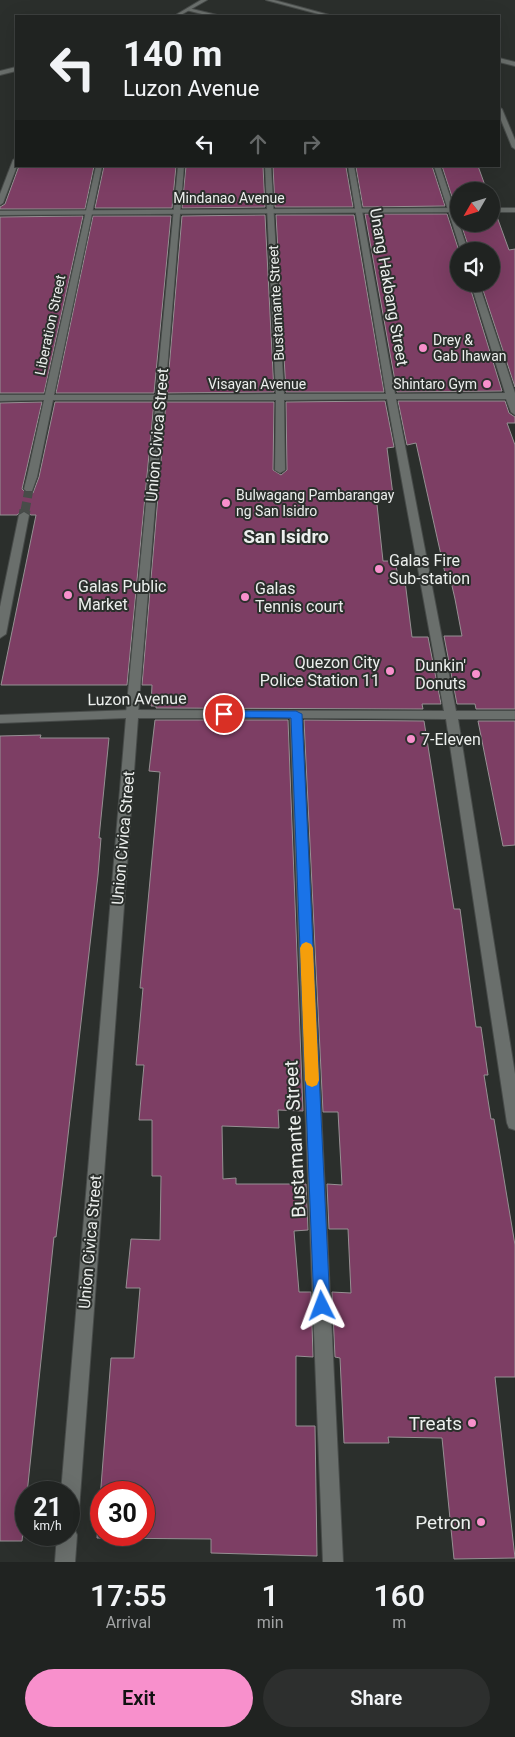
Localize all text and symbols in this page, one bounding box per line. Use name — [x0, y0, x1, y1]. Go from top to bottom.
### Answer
text: 140 m — [123, 34, 222, 75]
icon: left — [40, 35, 105, 100]
text: Luzon Avenue — [123, 76, 259, 101]
icon: left — [191, 130, 219, 158]
icon: ahead — [244, 130, 272, 158]
icon: right — [297, 130, 325, 158]
north arrow — [450, 182, 500, 232]
map controls — [450, 182, 500, 292]
street label: Mindanao Avenue — [173, 190, 285, 206]
street label: Unang Hakbang Street — [366, 207, 412, 367]
button: sound — [450, 242, 500, 292]
street label: Bustamante Street — [265, 244, 287, 361]
street label: Liberation Street — [32, 273, 69, 377]
place label: Drey & Gab Ihawan — [433, 332, 507, 364]
marker: Drey & Gab Ihawan — [417, 342, 429, 354]
street label: Union Civica Street — [142, 367, 172, 503]
street label: Visayan Avenue — [208, 376, 306, 392]
place label: Shintaro Gym — [393, 376, 477, 392]
marker: Shintaro Gym — [481, 378, 493, 390]
place label: Bulwagang Pambarangay ng San Isidro — [236, 487, 395, 519]
marker: Bulwagang Pambarangay ng San Isidro — [220, 497, 232, 509]
district label: San Isidro — [243, 525, 329, 548]
place label: Galas Fire Sub-station — [389, 551, 470, 588]
marker: Galas Fire Sub-station — [373, 563, 385, 575]
place label: Galas Public Market — [78, 577, 166, 614]
place label: Galas Tennis court — [255, 579, 343, 616]
marker: Galas Public Market — [62, 589, 74, 601]
marker: Galas Tennis court — [239, 591, 251, 603]
place label: Quezon City Police Station 11 — [260, 653, 380, 690]
place label: Dunkin' Donuts — [415, 656, 466, 693]
marker: Quezon City Police Station 11 — [384, 665, 396, 677]
marker: Dunkin' Donuts — [470, 668, 482, 680]
street label: Luzon Avenue — [87, 689, 187, 709]
pin — [203, 693, 245, 735]
icon: arrive — [210, 700, 238, 728]
place label: 7-Eleven — [421, 730, 481, 749]
marker: 7-Eleven — [405, 733, 417, 745]
street label: Union Civica Street — [108, 770, 138, 906]
street label: Bustamante Street — [279, 1060, 311, 1218]
street label: Union Civica Street — [75, 1174, 105, 1310]
position arrow — [295, 1279, 347, 1331]
place label: Treats — [409, 1412, 462, 1435]
marker: Treats — [466, 1417, 478, 1429]
speed limit sign: 30 — [90, 1481, 155, 1546]
text: 21 — [33, 1493, 62, 1522]
place label: Petron — [415, 1511, 471, 1534]
marker: Petron — [475, 1516, 487, 1528]
text: km/h — [33, 1519, 62, 1533]
text: 17:55 — [90, 1578, 167, 1613]
text: 1 — [262, 1578, 279, 1613]
text: 160 — [374, 1578, 425, 1613]
text: Arrival — [106, 1613, 151, 1632]
text: min — [257, 1613, 284, 1632]
text: m — [392, 1613, 406, 1632]
button: Exit — [25, 1669, 253, 1727]
button: Share — [263, 1669, 490, 1727]

